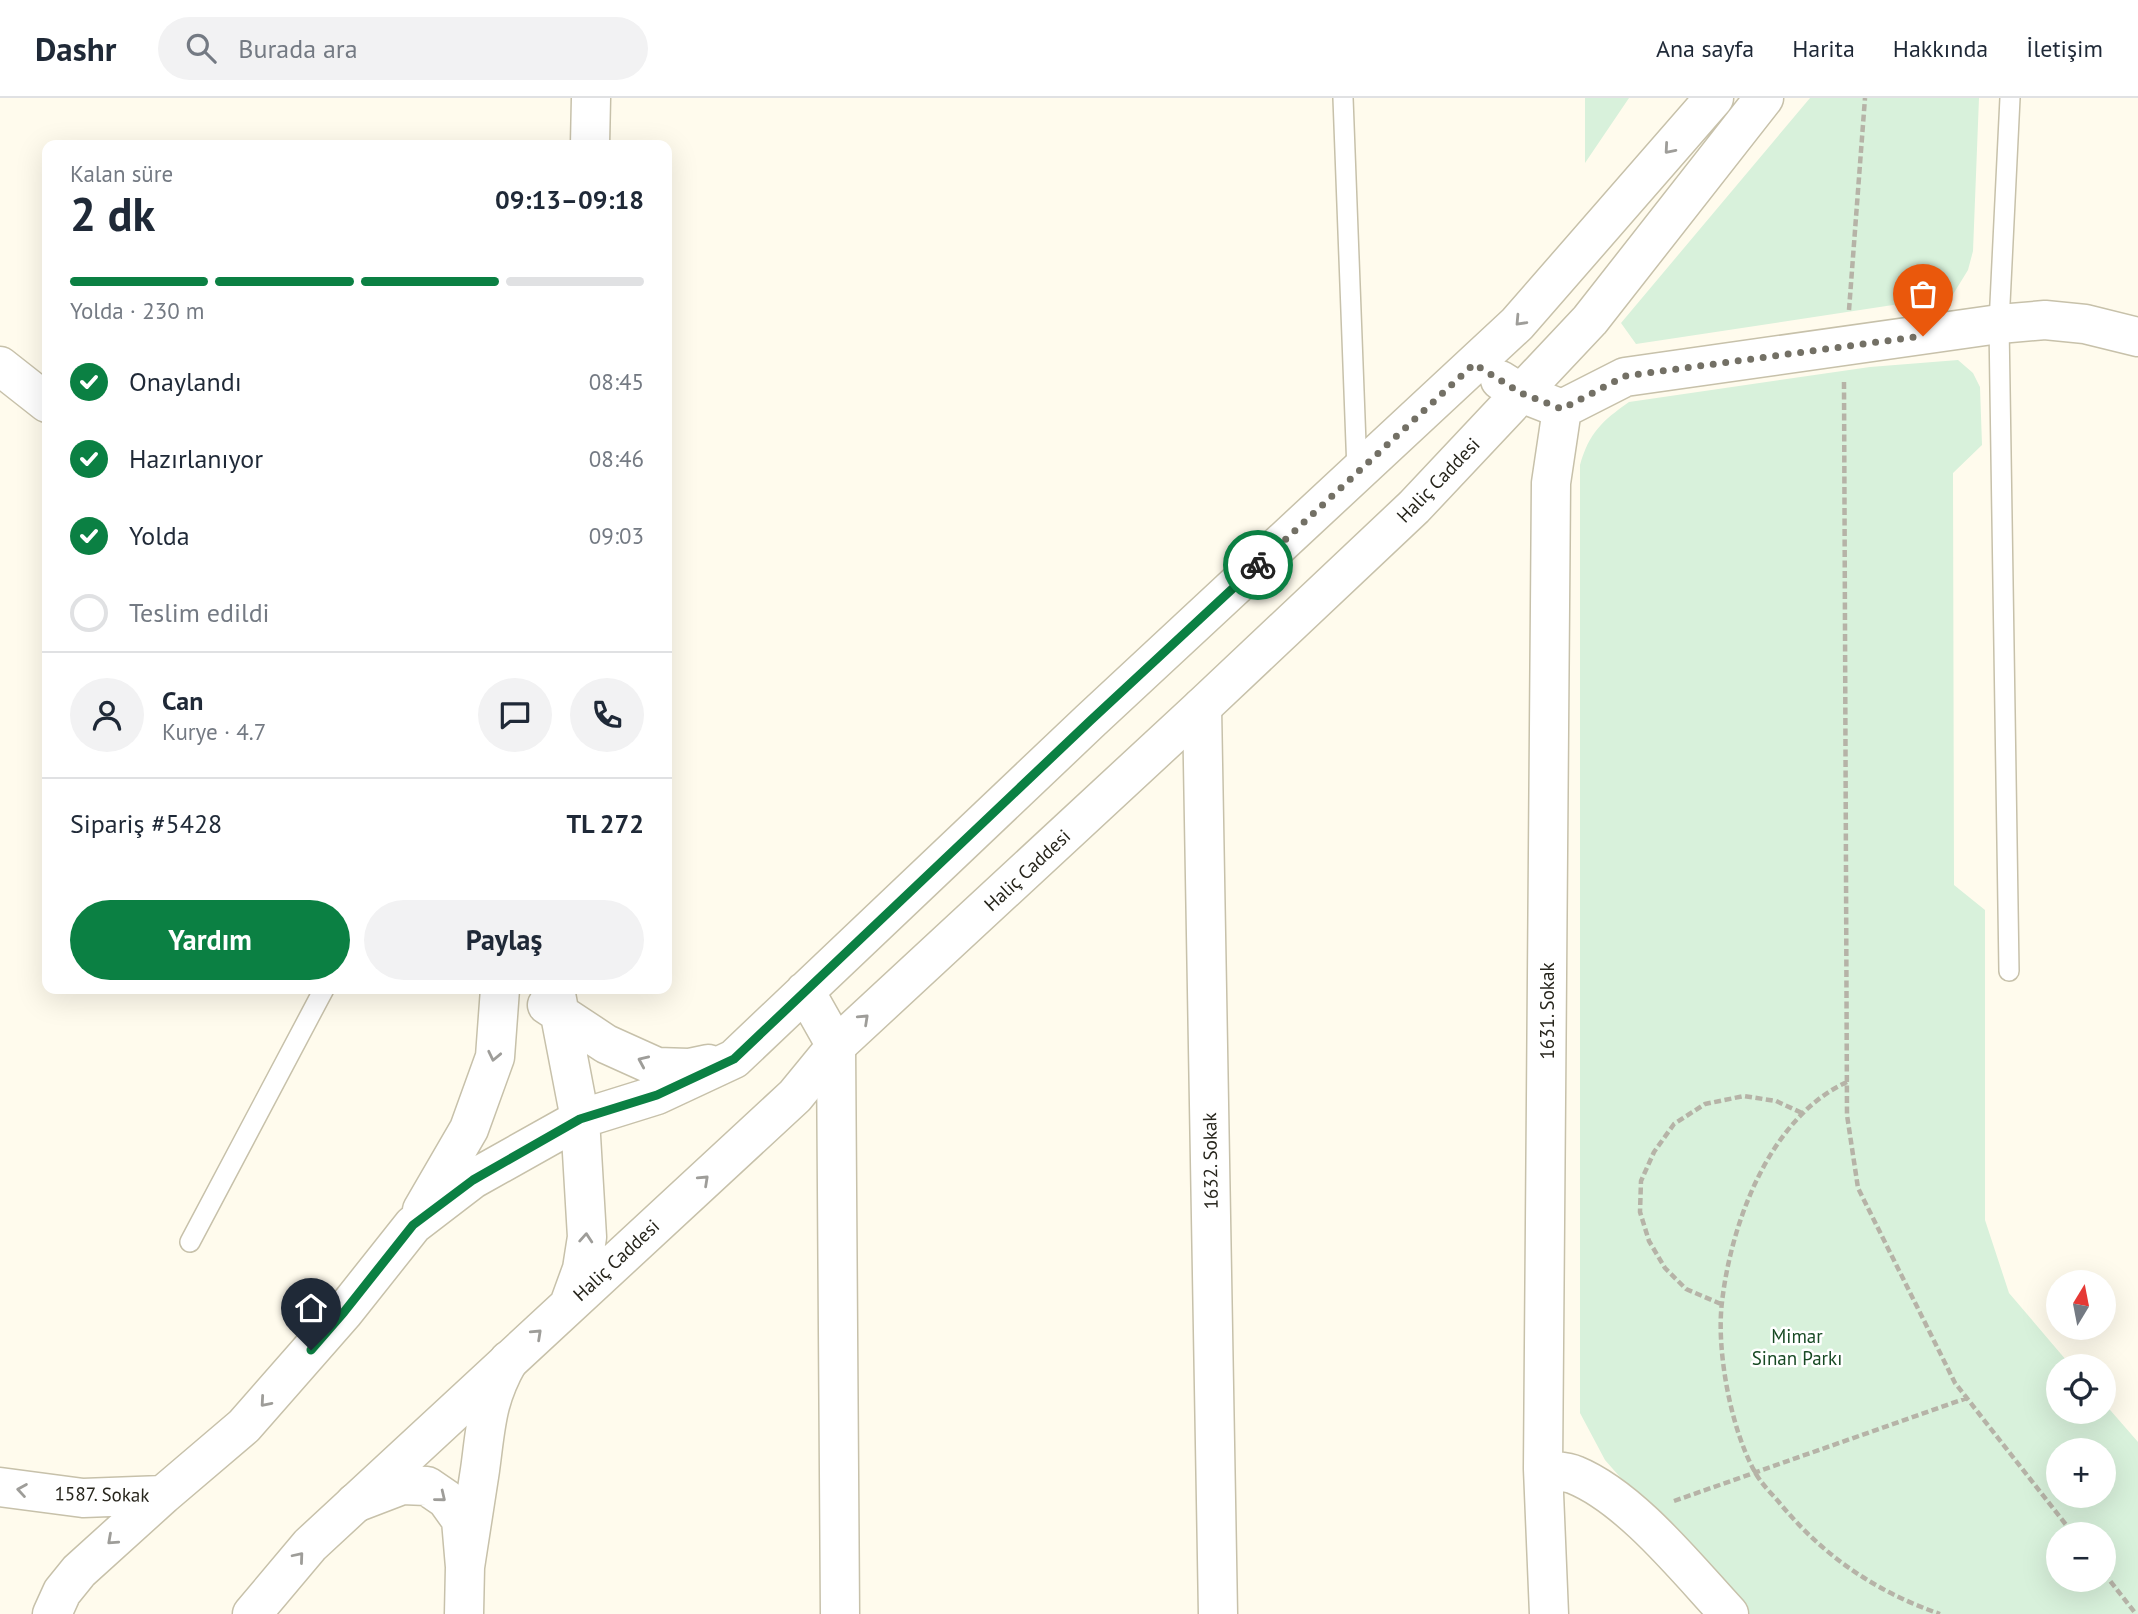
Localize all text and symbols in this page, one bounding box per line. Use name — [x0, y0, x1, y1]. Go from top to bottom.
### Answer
search box — [158, 17, 648, 80]
text: Dashr — [35, 27, 116, 70]
icon: search — [182, 29, 220, 67]
text: Burada ara — [238, 32, 358, 65]
text: Ana sayfa — [1656, 33, 1754, 64]
text: Harita — [1792, 33, 1855, 64]
text: Hakkında — [1893, 33, 1988, 64]
text: İletişim — [2026, 33, 2103, 64]
one-way arrow — [1665, 141, 1677, 154]
text: Kalan süre — [70, 159, 173, 188]
text: 09:13–09:18 — [495, 183, 644, 216]
text: 2 dk — [70, 184, 155, 244]
pin — [1893, 264, 1953, 336]
icon: bag — [1904, 275, 1942, 313]
text: Yolda · 230 m — [70, 296, 205, 325]
one-way arrow — [1515, 313, 1528, 326]
icon: check — [70, 363, 108, 401]
text: Onaylandı — [129, 365, 242, 398]
text: 08:45 — [589, 367, 644, 396]
street label: Haliç Caddesi — [1391, 432, 1485, 528]
icon: check — [70, 440, 108, 478]
text: Hazırlanıyor — [129, 442, 263, 475]
text: 08:46 — [589, 444, 644, 473]
icon: check — [70, 517, 108, 555]
text: Yolda — [129, 519, 190, 552]
text: 09:03 — [589, 521, 644, 550]
courier — [1223, 530, 1293, 600]
icon: bike — [1239, 546, 1277, 584]
text: Teslim edildi — [129, 596, 270, 629]
button: person — [70, 678, 144, 752]
button: chat — [478, 678, 552, 752]
button: phone — [570, 678, 644, 752]
text: Can — [162, 684, 203, 717]
text: Kurye · 4.7 — [162, 717, 266, 746]
text: Sipariş #5428 — [70, 807, 222, 840]
text: TL 272 — [566, 807, 644, 840]
street label: Haliç Caddesi — [979, 824, 1075, 916]
button: Yardım — [70, 900, 350, 980]
button: Paylaş — [364, 900, 644, 980]
street label: 1631. Sokak — [1535, 963, 1559, 1059]
one-way arrow — [856, 1015, 869, 1028]
one-way arrow — [487, 1050, 502, 1062]
one-way arrow — [638, 1055, 650, 1069]
street label: 1632. Sokak — [1197, 1112, 1223, 1210]
one-way arrow — [696, 1176, 709, 1188]
street label: Haliç Caddesi — [568, 1214, 664, 1306]
one-way arrow — [578, 1232, 593, 1243]
north arrow — [2046, 1270, 2116, 1340]
map controls — [2046, 1270, 2116, 1592]
pin — [281, 1278, 341, 1350]
icon: home — [292, 1289, 330, 1327]
park label: Mimar Sinan Parkı — [1752, 1324, 1842, 1370]
one-way arrow — [529, 1330, 542, 1343]
button: locate — [2046, 1354, 2116, 1424]
one-way arrow — [261, 1394, 273, 1407]
button: + — [2046, 1438, 2116, 1508]
street label: 1587. Sokak — [54, 1481, 150, 1507]
one-way arrow — [16, 1483, 28, 1498]
one-way arrow — [433, 1488, 445, 1501]
button: − — [2046, 1522, 2116, 1592]
one-way arrow — [107, 1532, 120, 1544]
one-way arrow — [291, 1552, 303, 1565]

